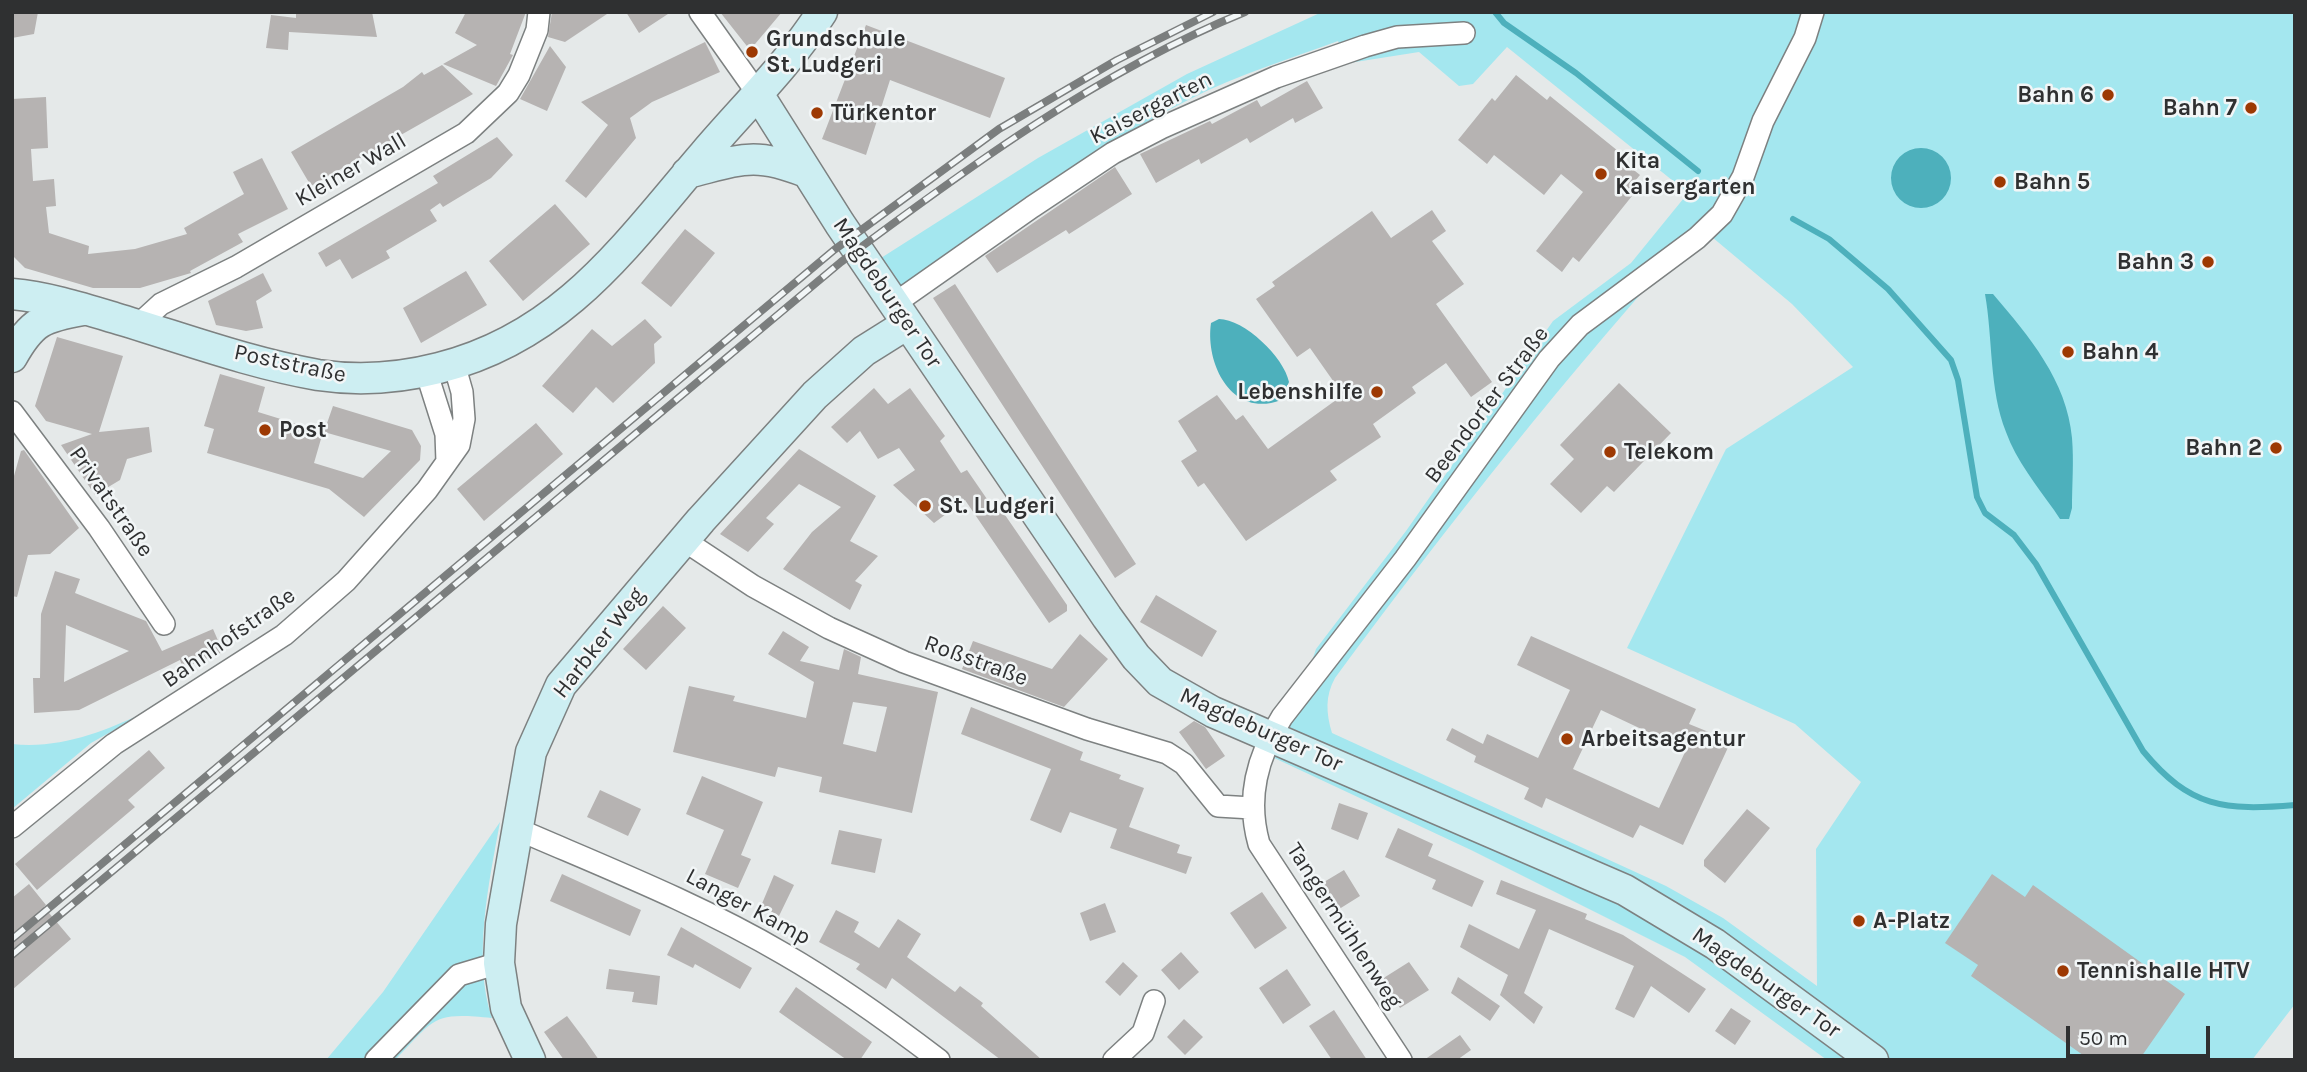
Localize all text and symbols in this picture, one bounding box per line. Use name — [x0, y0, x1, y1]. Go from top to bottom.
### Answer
place label: Grundschule St. Ludgeri — [766, 25, 906, 79]
marker: Grundschule St. Ludgeri — [744, 44, 760, 60]
street label: Kaisergarten — [1085, 65, 1217, 151]
place label: Bahn 6 — [2017, 81, 2094, 109]
marker: Bahn 6 — [2100, 87, 2116, 103]
place label: Bahn 7 — [2163, 94, 2237, 122]
place label: Türkentor — [831, 99, 936, 127]
marker: Bahn 7 — [2243, 100, 2259, 116]
marker: Türkentor — [809, 105, 825, 121]
street label: Kleiner Wall — [290, 127, 412, 213]
place label: Kita Kaisergarten — [1615, 147, 1756, 201]
marker: Kita Kaisergarten — [1593, 166, 1609, 182]
place label: Bahn 5 — [2014, 168, 2090, 196]
marker: Bahn 5 — [1992, 174, 2008, 190]
street label: Magdeburger Tor — [827, 213, 947, 373]
place label: Bahn 3 — [2117, 248, 2194, 276]
marker: Bahn 3 — [2200, 254, 2216, 270]
street label: Beendorfer Straße — [1419, 321, 1555, 489]
place label: Bahn 4 — [2082, 338, 2159, 366]
street label: Poststraße — [232, 339, 348, 389]
marker: Bahn 4 — [2060, 344, 2076, 360]
place label: Lebenshilfe — [1237, 378, 1363, 406]
marker: Lebenshilfe — [1369, 384, 1385, 400]
place label: Post — [279, 416, 327, 444]
marker: Post — [257, 422, 273, 438]
place label: Bahn 2 — [2185, 434, 2262, 462]
place label: Telekom — [1624, 438, 1714, 466]
marker: Bahn 2 — [2268, 440, 2284, 456]
street label: Privatstraße — [63, 441, 159, 563]
marker: Telekom — [1602, 444, 1618, 460]
place label: St. Ludgeri — [939, 492, 1056, 520]
marker: St. Ludgeri — [917, 498, 933, 514]
street label: Bahnhofstraße — [157, 582, 301, 694]
street label: Harbker Weg — [547, 582, 651, 704]
street label: Roßstraße — [920, 629, 1032, 693]
street label: Magdeburger Tor — [1175, 682, 1347, 778]
place label: Arbeitsagentur — [1581, 725, 1745, 753]
marker: Arbeitsagentur — [1559, 731, 1575, 747]
street label: Tangermühlenweg — [1280, 838, 1408, 1014]
street label: Langer Kamp — [681, 863, 815, 951]
place label: A-Platz — [1873, 907, 1950, 935]
marker: A-Platz — [1851, 913, 1867, 929]
street label: Magdeburger Tor — [1686, 921, 1846, 1045]
place label: Tennishalle HTV — [2077, 957, 2250, 985]
marker: Tennishalle HTV — [2055, 963, 2071, 979]
scale bar — [2069, 1012, 2212, 1056]
text: 50 m — [2079, 1026, 2128, 1050]

